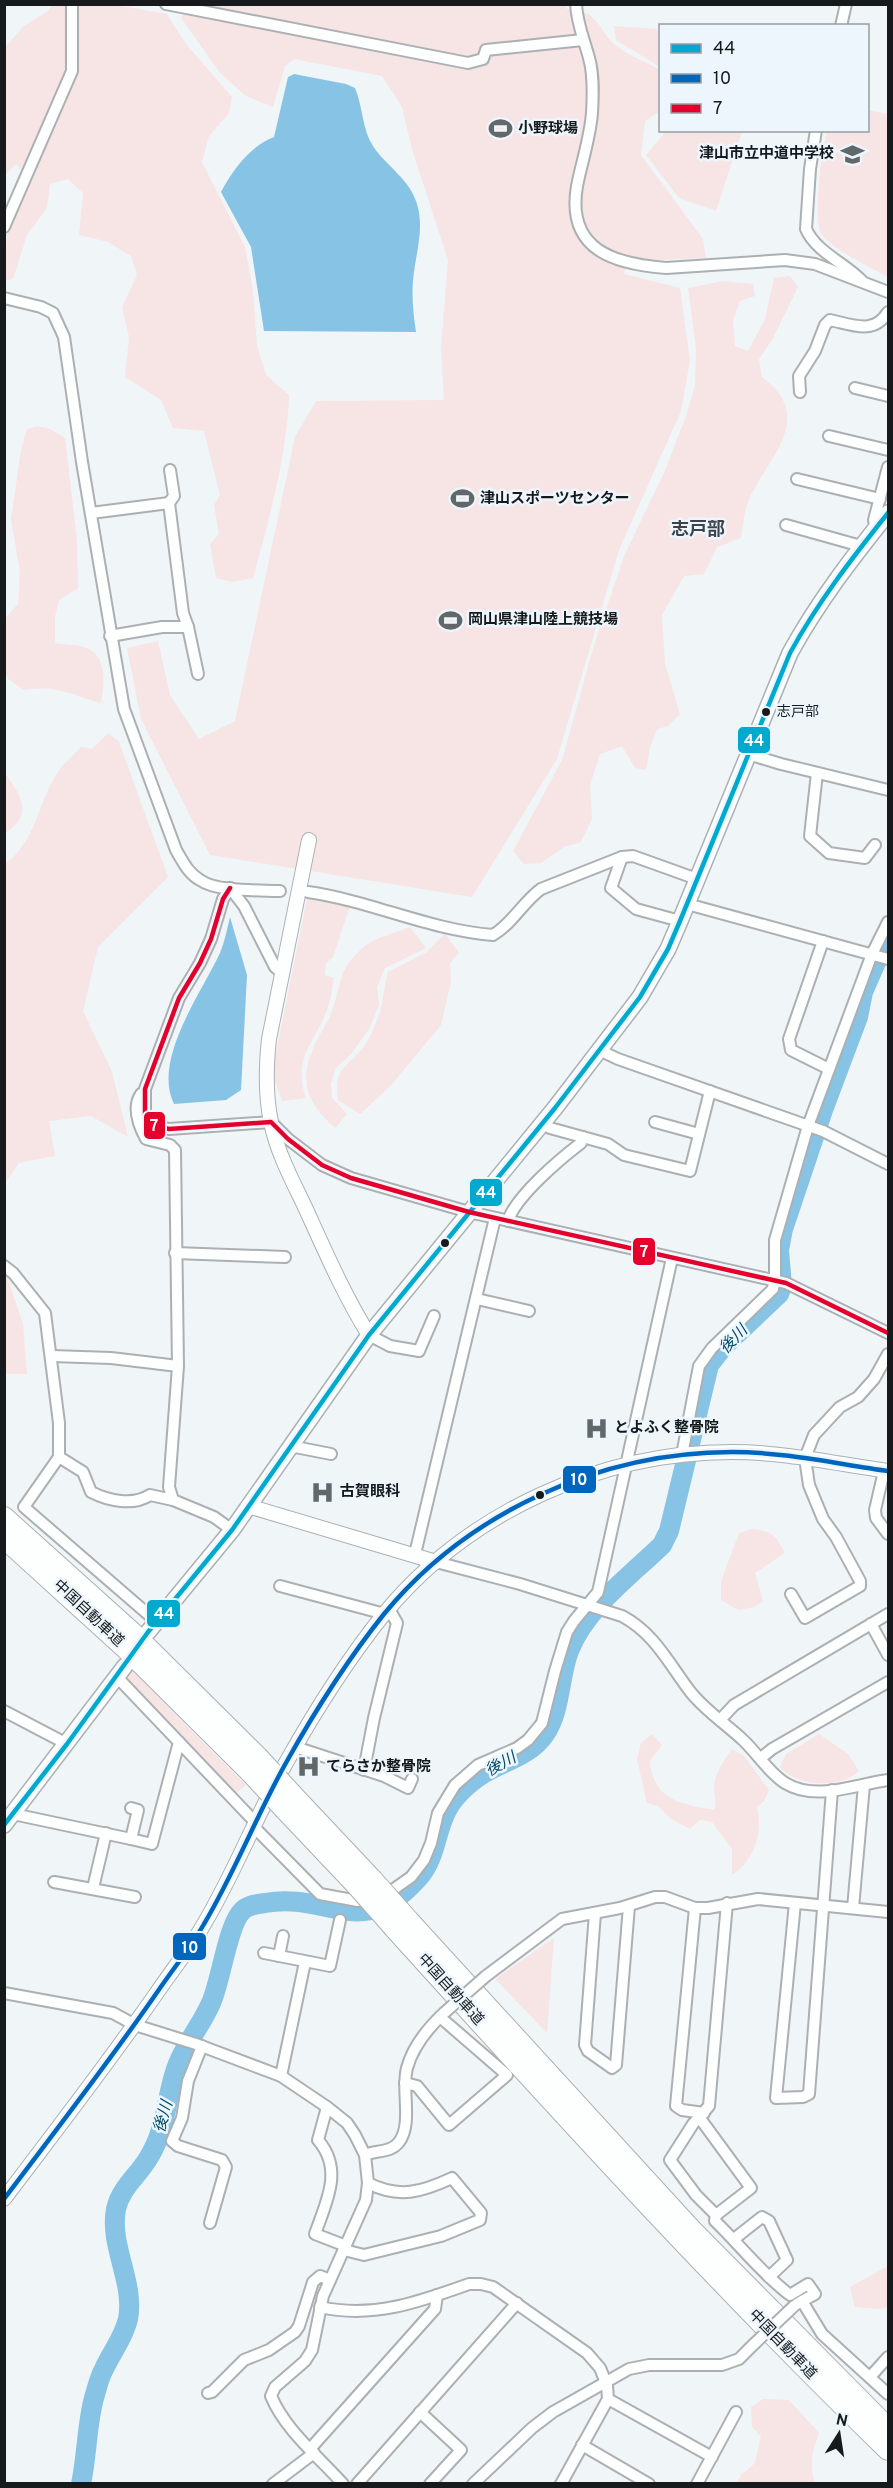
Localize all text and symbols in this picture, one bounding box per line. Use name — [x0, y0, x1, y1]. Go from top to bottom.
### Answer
legend — [659, 24, 869, 132]
text: 44 — [713, 38, 735, 61]
text: 10 — [713, 68, 731, 91]
text: 7 — [713, 98, 722, 121]
sports icon: 小野球場 — [487, 116, 513, 142]
place label: 小野球場 — [518, 120, 578, 139]
school or university icon: 津山市立中道中学校 — [839, 141, 865, 167]
place label: 津山市立中道中学校 — [699, 145, 834, 164]
sports icon: 津山スポーツセンター — [449, 486, 475, 512]
place label: 津山スポーツセンター — [480, 490, 630, 509]
district label: 志戸部 — [671, 519, 725, 542]
sports icon: 岡山県津山陸上競技場 — [437, 607, 463, 633]
place label: 岡山県津山陸上競技場 — [468, 611, 618, 630]
place label: 志戸部 — [777, 704, 819, 721]
marker: 志戸部 — [760, 706, 772, 718]
line badge: 44 — [737, 726, 771, 754]
text: 44 — [744, 732, 764, 752]
line badge: 7 — [143, 1111, 166, 1140]
text: 7 — [150, 1117, 158, 1137]
line badge: 44 — [469, 1178, 503, 1207]
text: 44 — [476, 1184, 496, 1204]
unlabelled marker — [439, 1237, 451, 1249]
line badge: 7 — [632, 1237, 656, 1266]
text: 7 — [640, 1243, 648, 1263]
water label: 後川 — [716, 1320, 754, 1358]
hospital icon: とよふく整骨院 — [583, 1415, 609, 1441]
place label: とよふく整骨院 — [614, 1419, 719, 1438]
line badge: 10 — [562, 1465, 597, 1494]
text: 10 — [571, 1471, 587, 1491]
hospital icon: 古賀眼科 — [309, 1479, 335, 1505]
place label: 古賀眼科 — [340, 1483, 400, 1502]
unlabelled marker — [534, 1489, 546, 1501]
street label: 中国自動車道 — [49, 1576, 127, 1652]
line badge: 44 — [146, 1599, 181, 1628]
text: 44 — [154, 1605, 174, 1625]
water label: 後川 — [482, 1748, 522, 1782]
hospital icon: てらさか整骨院 — [295, 1754, 321, 1780]
place label: てらさか整骨院 — [326, 1758, 431, 1777]
line badge: 10 — [172, 1932, 207, 1961]
text: 10 — [182, 1939, 198, 1959]
street label: 中国自動車道 — [413, 1950, 487, 2030]
water label: 後川 — [150, 2097, 179, 2135]
street label: 中国自動車道 — [744, 2306, 820, 2384]
north arrow — [809, 2404, 869, 2464]
text: N — [834, 2410, 849, 2432]

